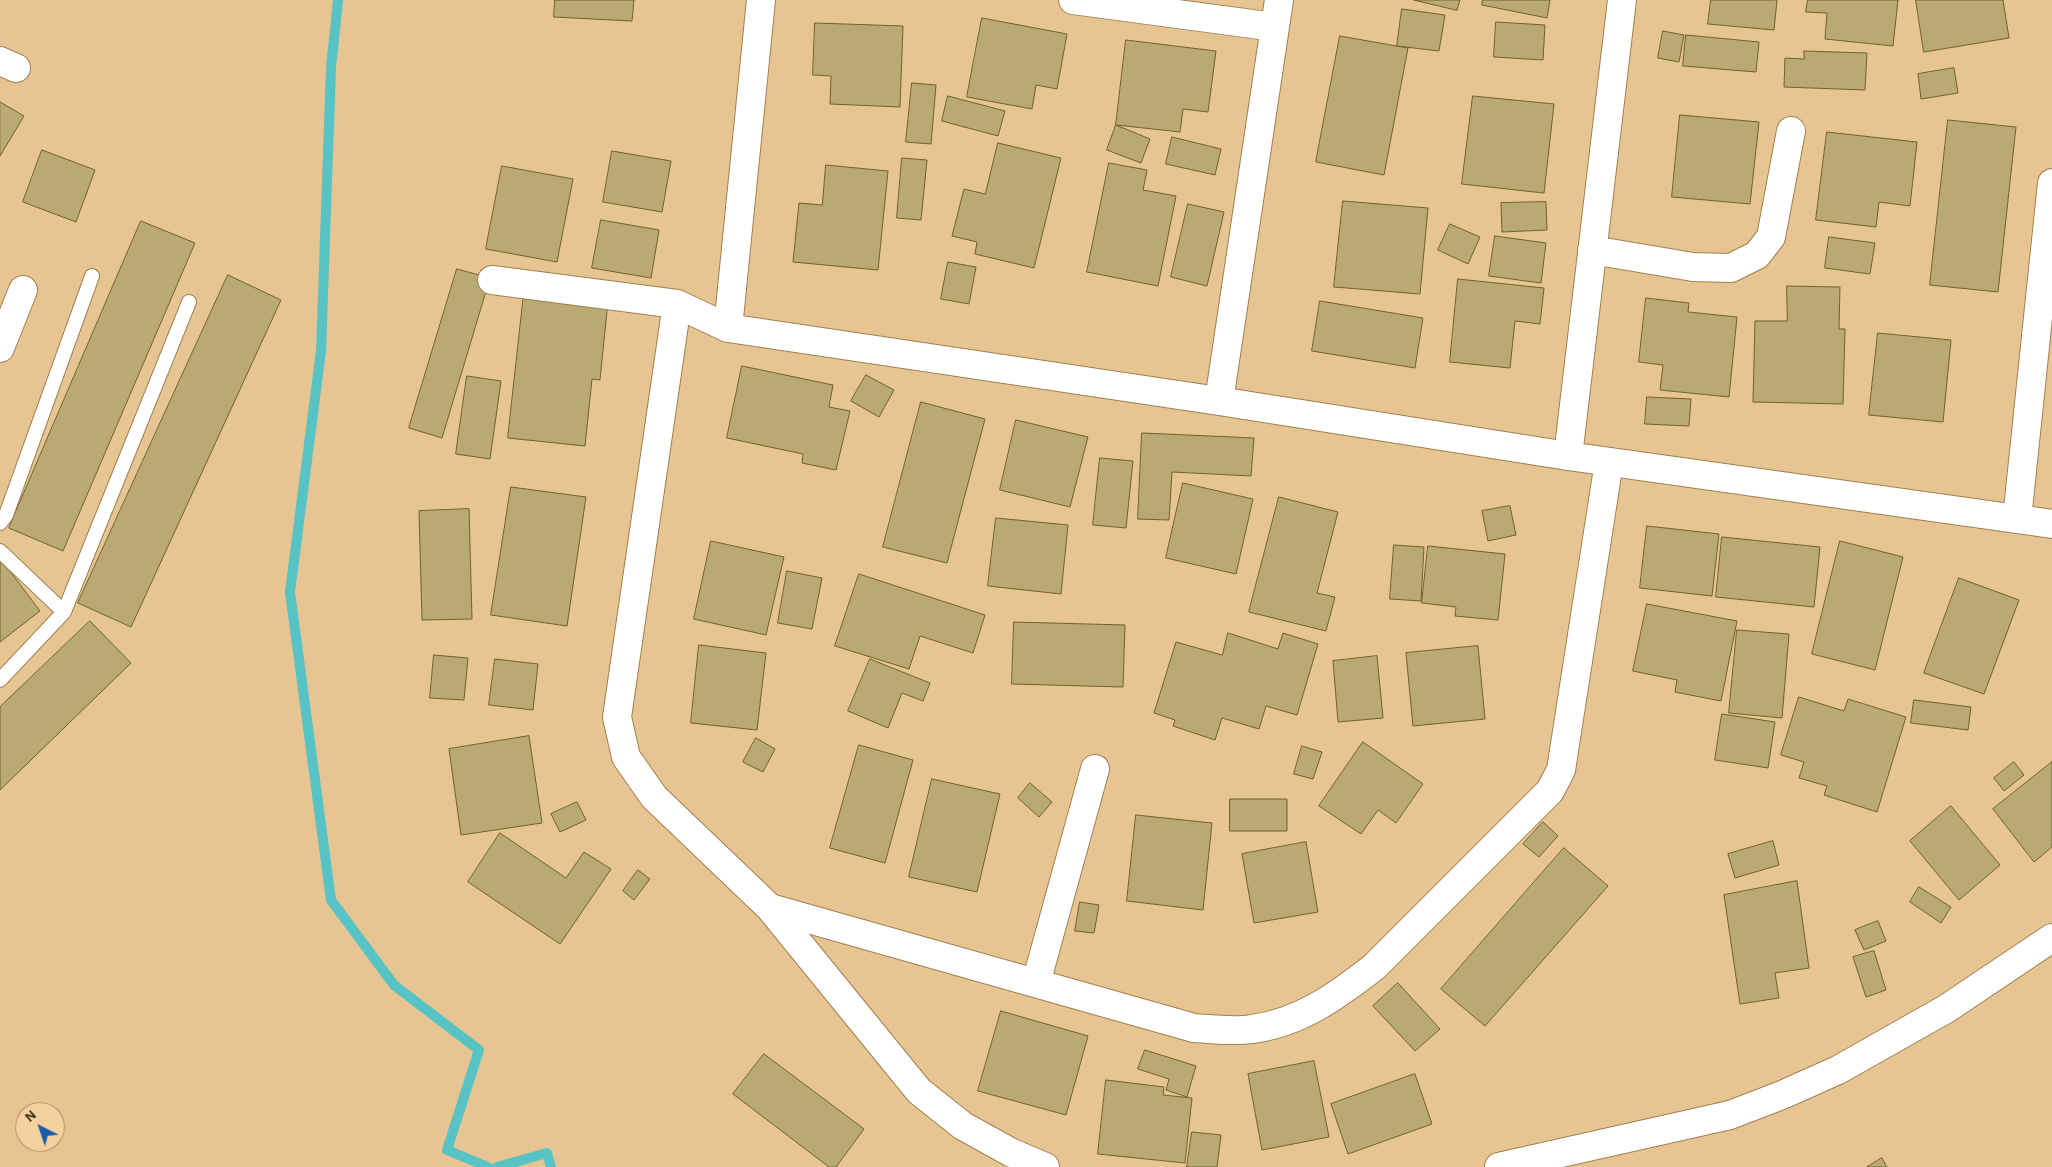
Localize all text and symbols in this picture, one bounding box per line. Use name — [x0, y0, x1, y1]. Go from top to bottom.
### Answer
north arrow — [15, 1102, 65, 1152]
text: N — [21, 1106, 40, 1126]

